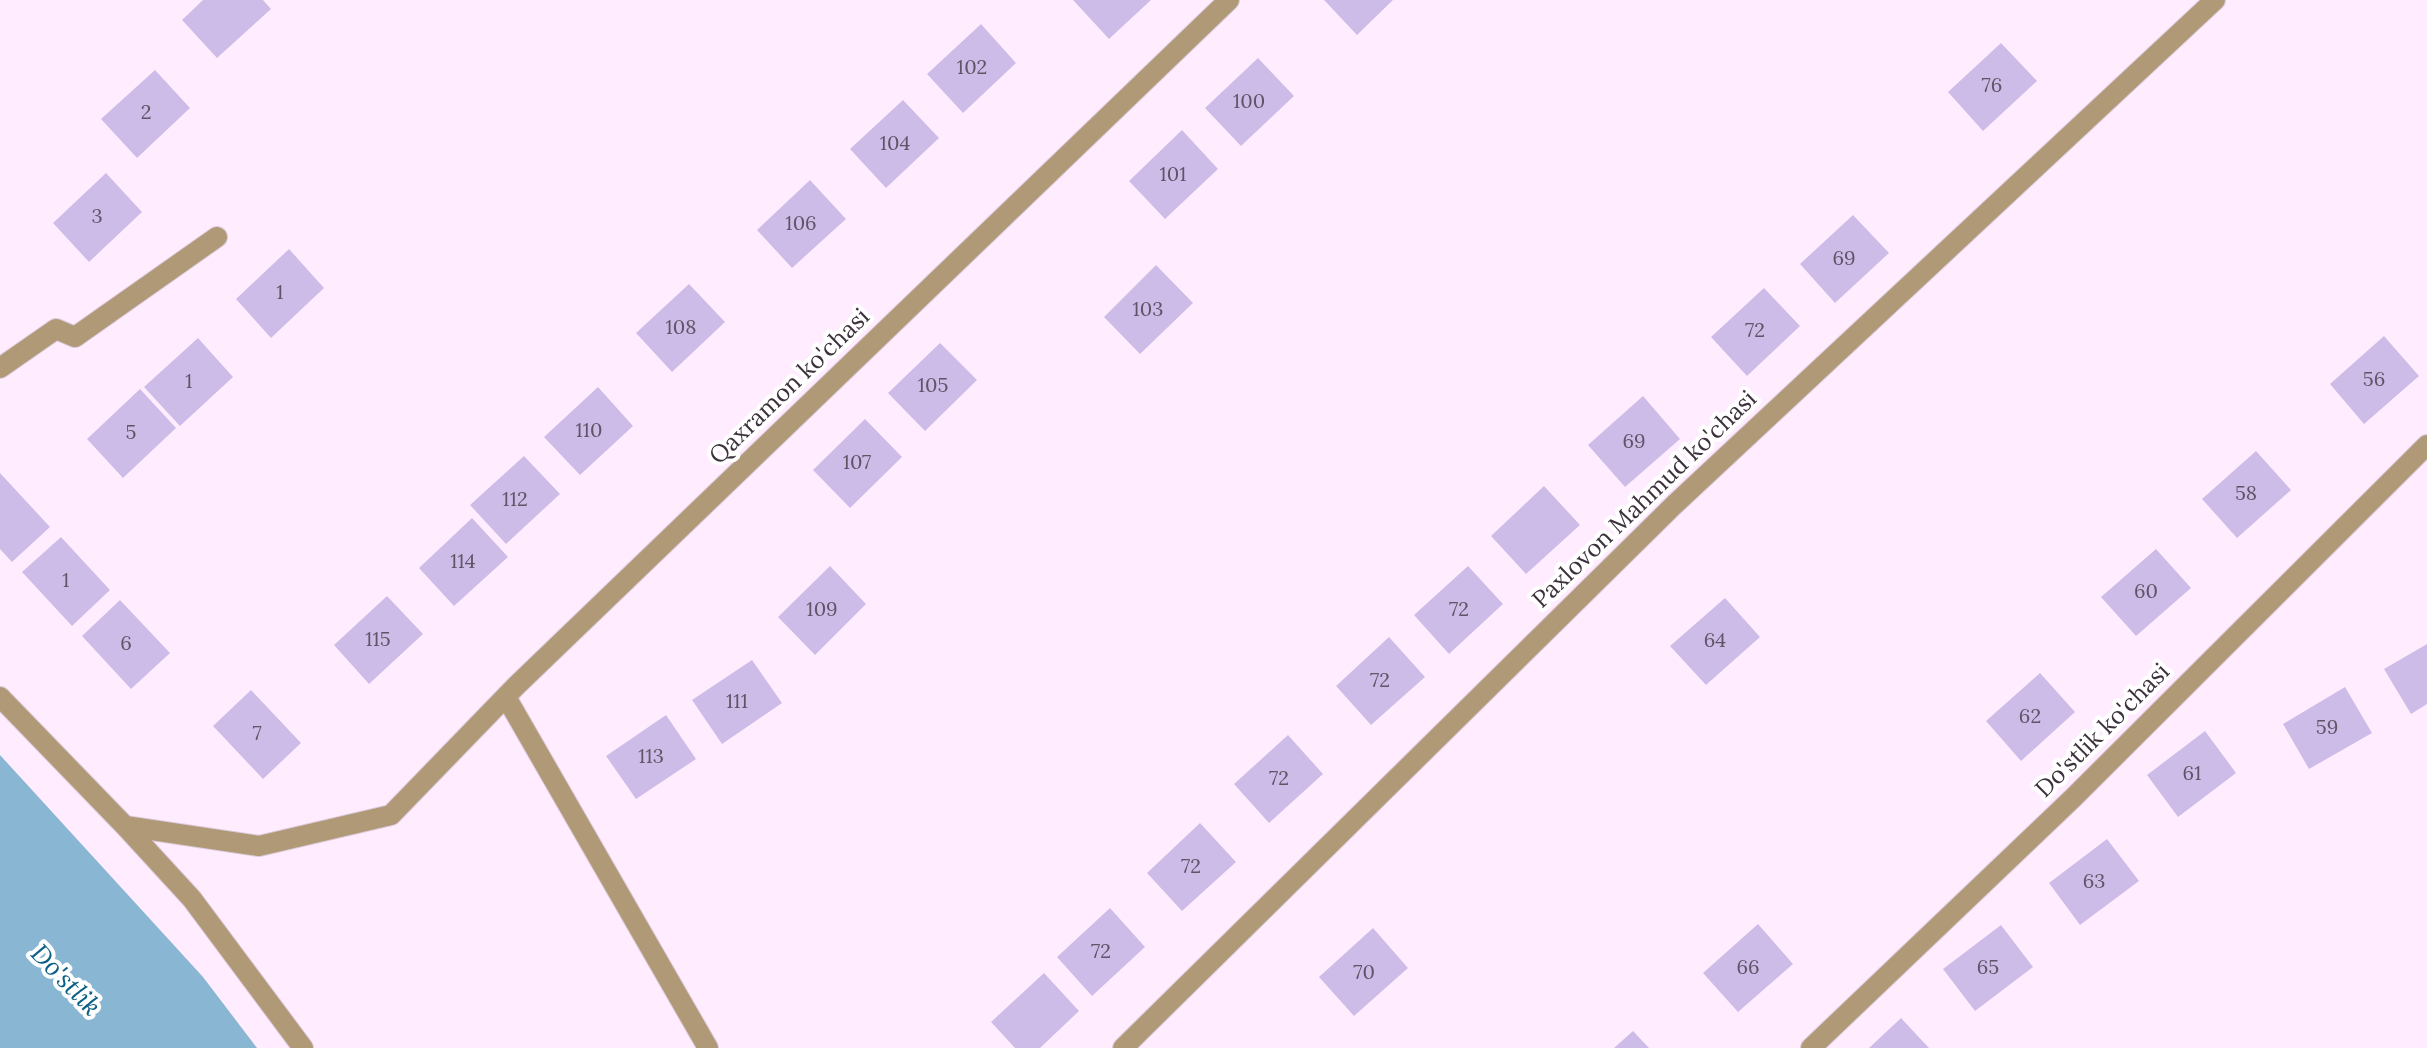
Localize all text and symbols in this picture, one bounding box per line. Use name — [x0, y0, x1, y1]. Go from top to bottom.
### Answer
house number: 102 — [957, 56, 987, 80]
house number: 76 — [1982, 74, 2002, 98]
house number: 100 — [1233, 90, 1265, 114]
house number: 2 — [141, 101, 151, 125]
house number: 104 — [880, 132, 910, 156]
house number: 101 — [1160, 163, 1186, 187]
house number: 3 — [91, 205, 103, 229]
house number: 106 — [785, 212, 817, 236]
house number: 69 — [1832, 247, 1856, 271]
house number: 1 — [276, 281, 284, 305]
house number: 103 — [1133, 298, 1163, 322]
street label: Qaxramon ko'chasi — [704, 303, 876, 471]
house number: 108 — [666, 316, 696, 340]
house number: 72 — [1745, 319, 1765, 343]
house number: 56 — [2363, 368, 2385, 392]
house number: 1 — [185, 370, 193, 394]
house number: 105 — [918, 374, 948, 398]
street label: Paxlovon Mahmud ko'chasi — [1527, 385, 1763, 615]
house number: 110 — [576, 419, 602, 443]
house number: 5 — [126, 421, 136, 445]
house number: 69 — [1622, 430, 1646, 454]
house number: 107 — [843, 451, 871, 475]
house number: 58 — [2235, 482, 2257, 506]
house number: 112 — [502, 488, 528, 512]
house number: 114 — [450, 550, 476, 574]
house number: 1 — [62, 569, 70, 593]
house number: 60 — [2134, 580, 2158, 604]
house number: 109 — [806, 598, 838, 622]
house number: 72 — [1449, 598, 1469, 622]
house number: 115 — [365, 628, 391, 652]
house number: 64 — [1704, 629, 1726, 653]
house number: 6 — [120, 632, 132, 656]
street label: Do'stlik ko'chasi — [2030, 658, 2176, 804]
house number: 72 — [1370, 669, 1390, 693]
house number: 111 — [726, 690, 748, 714]
house number: 62 — [2019, 705, 2041, 729]
house number: 59 — [2316, 716, 2338, 740]
house number: 7 — [252, 722, 262, 746]
house number: 113 — [638, 745, 664, 769]
house number: 61 — [2183, 762, 2201, 786]
house number: 72 — [1269, 767, 1289, 791]
house number: 72 — [1181, 855, 1201, 879]
house number: 63 — [2083, 870, 2105, 894]
water label: Do'stlik — [23, 939, 107, 1023]
house number: 72 — [1091, 940, 1111, 964]
house number: 66 — [1736, 956, 1760, 980]
house number: 65 — [1977, 956, 1999, 980]
house number: 70 — [1353, 961, 1375, 985]

